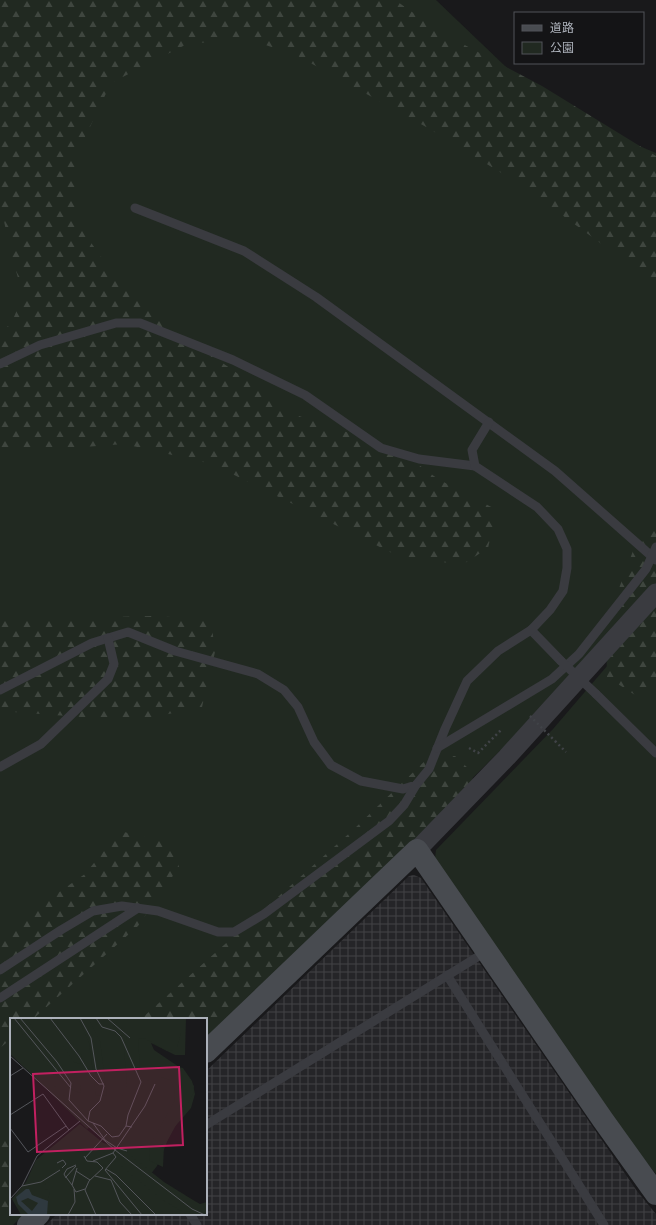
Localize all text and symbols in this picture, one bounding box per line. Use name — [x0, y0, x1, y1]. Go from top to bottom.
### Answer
legend — [514, 12, 644, 64]
text: 道路 — [550, 20, 574, 35]
text: 公園 — [550, 40, 574, 55]
inset map — [10, 1018, 207, 1215]

